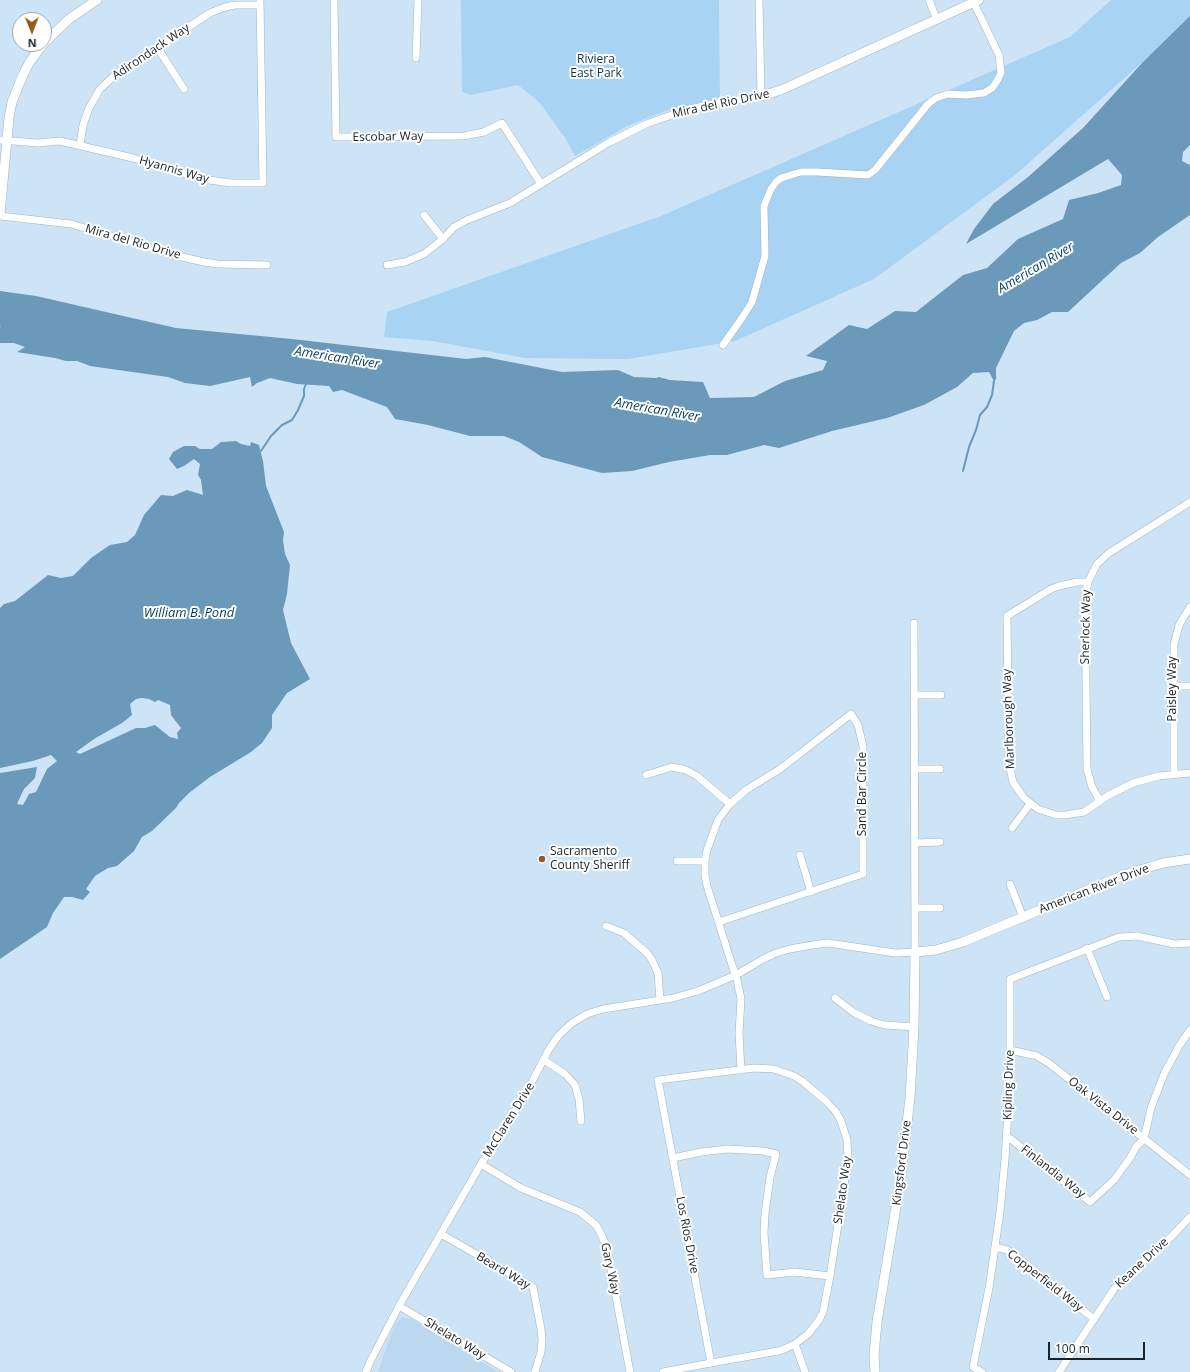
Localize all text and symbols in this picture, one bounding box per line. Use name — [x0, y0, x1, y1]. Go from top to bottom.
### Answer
north arrow — [12, 12, 52, 52]
street label: Adirondack Way — [110, 21, 192, 83]
text: N — [28, 36, 37, 51]
park label: Riviera East Park — [570, 53, 622, 81]
street label: Mira del Rio Drive — [671, 87, 771, 121]
street label: Escobar Way — [352, 129, 424, 145]
street label: Hyannis Way — [137, 153, 211, 187]
street label: Mira del Rio Drive — [83, 221, 183, 263]
water label: American River — [995, 239, 1077, 297]
water label: American River — [293, 344, 381, 372]
water label: American River — [613, 395, 701, 425]
street label: Sherlock Way — [1078, 590, 1094, 664]
water label: William B. Pond — [144, 605, 234, 621]
street label: Paisley Way — [1166, 656, 1180, 722]
street label: Marlborough Way — [1000, 669, 1018, 769]
street label: Sand Bar Circle — [856, 752, 870, 836]
place label: Sacramento County Sheriff — [550, 845, 630, 873]
marker: Sacramento County Sheriff — [537, 854, 547, 864]
street label: American River Drive — [1037, 861, 1151, 917]
street label: Kipling Drive — [1001, 1050, 1017, 1120]
street label: Oak Vista Drive — [1065, 1074, 1141, 1138]
street label: McClaren Drive — [480, 1080, 538, 1160]
street label: Kingsford Drive — [890, 1119, 914, 1207]
street label: Finlandia Way — [1018, 1142, 1088, 1202]
street label: Shelato Way — [831, 1155, 855, 1225]
street label: Los Rios Drive — [672, 1195, 702, 1275]
street label: Keane Drive — [1112, 1235, 1172, 1291]
street label: Gary Way — [597, 1241, 623, 1297]
street label: Copperfield Way — [1004, 1247, 1086, 1315]
street label: Beard Way — [473, 1249, 533, 1293]
street label: Shelato Way — [422, 1315, 488, 1363]
scale bar — [1050, 1334, 1147, 1360]
text: 100 m — [1055, 1340, 1090, 1357]

